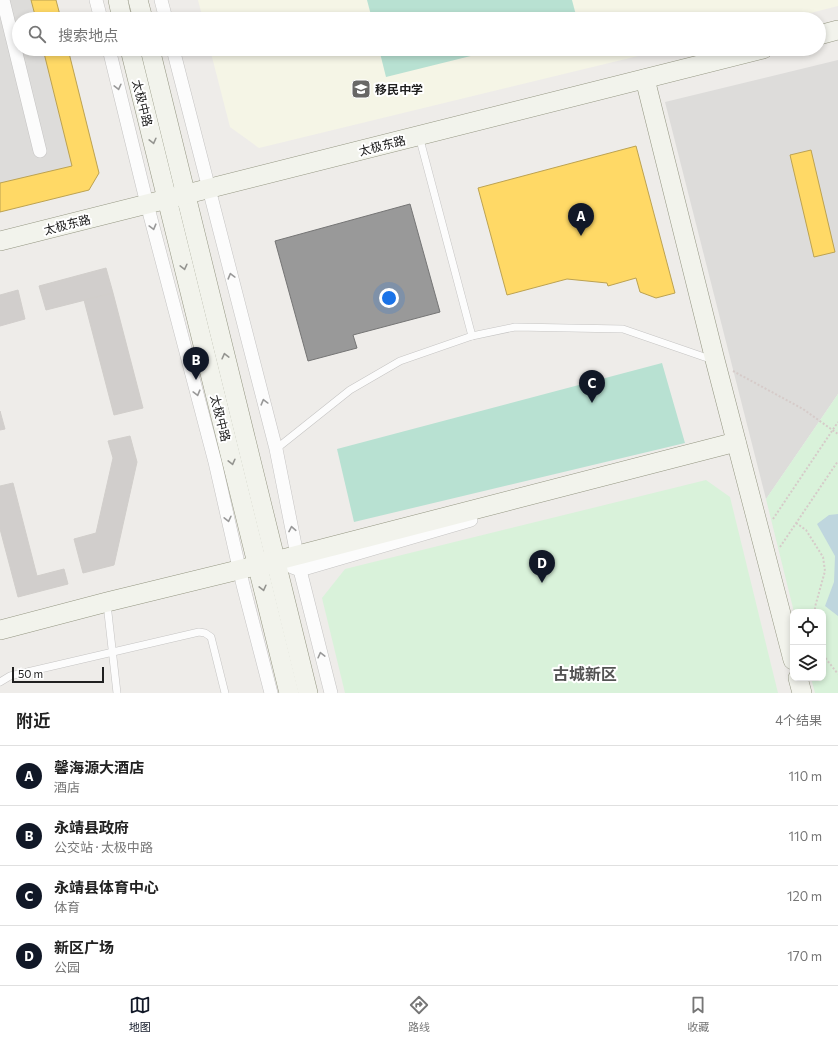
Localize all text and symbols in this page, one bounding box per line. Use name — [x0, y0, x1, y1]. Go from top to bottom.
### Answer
search box — [12, 12, 826, 56]
icon: search — [26, 23, 48, 45]
text: 搜索地点 — [58, 26, 118, 44]
street label: 太极中路 — [130, 78, 156, 128]
school or university icon: 移民中学 — [350, 78, 372, 100]
place label: 移民中学 — [375, 82, 423, 96]
one-way arrow — [113, 83, 122, 90]
street label: 太极东路 — [357, 132, 407, 158]
one-way arrow — [148, 138, 156, 144]
pin: A — [568, 203, 594, 236]
street label: 太极东路 — [42, 211, 92, 237]
one-way arrow — [148, 223, 157, 230]
one-way arrow — [179, 264, 188, 271]
one-way arrow — [227, 273, 236, 280]
your location — [379, 288, 399, 308]
pin: B — [183, 347, 209, 380]
one-way arrow — [221, 353, 229, 359]
pin: C — [579, 370, 605, 403]
one-way arrow — [192, 389, 201, 396]
street label: 太极中路 — [208, 393, 234, 443]
one-way arrow — [260, 399, 269, 406]
one-way arrow — [227, 458, 236, 465]
one-way arrow — [224, 516, 232, 522]
one-way arrow — [288, 526, 296, 532]
pin: D — [529, 550, 555, 583]
one-way arrow — [258, 584, 267, 591]
map controls — [790, 609, 826, 681]
button: locate — [790, 609, 826, 645]
button: layers — [790, 645, 826, 681]
one-way arrow — [318, 652, 326, 658]
district label: 古城新区 — [553, 664, 617, 683]
scale bar — [12, 665, 104, 684]
text: 50 m — [18, 667, 43, 680]
text: 附近 — [16, 710, 50, 731]
text: 4个结果 — [775, 712, 822, 728]
text: 馨海源大酒店 — [54, 758, 144, 776]
text: A — [24, 768, 34, 784]
text: 110 m — [789, 768, 822, 784]
text: 酒店 — [54, 779, 80, 795]
text: 永靖县政府 — [54, 818, 129, 836]
text: B — [25, 828, 33, 844]
text: 110 m — [789, 828, 822, 844]
text: 公交站 · 太极中路 — [54, 839, 153, 855]
text: 永靖县体育中心 — [54, 878, 159, 896]
text: C — [25, 888, 33, 904]
text: 120 m — [787, 888, 822, 904]
text: 体育 — [54, 899, 80, 915]
text: 新区广场 — [54, 938, 114, 956]
text: D — [24, 948, 34, 964]
text: 170 m — [787, 948, 822, 964]
text: 公园 — [54, 959, 80, 975]
tab: 地图 — [129, 994, 151, 1034]
tab: 路线 — [408, 994, 430, 1034]
tab: 收藏 — [687, 994, 709, 1034]

